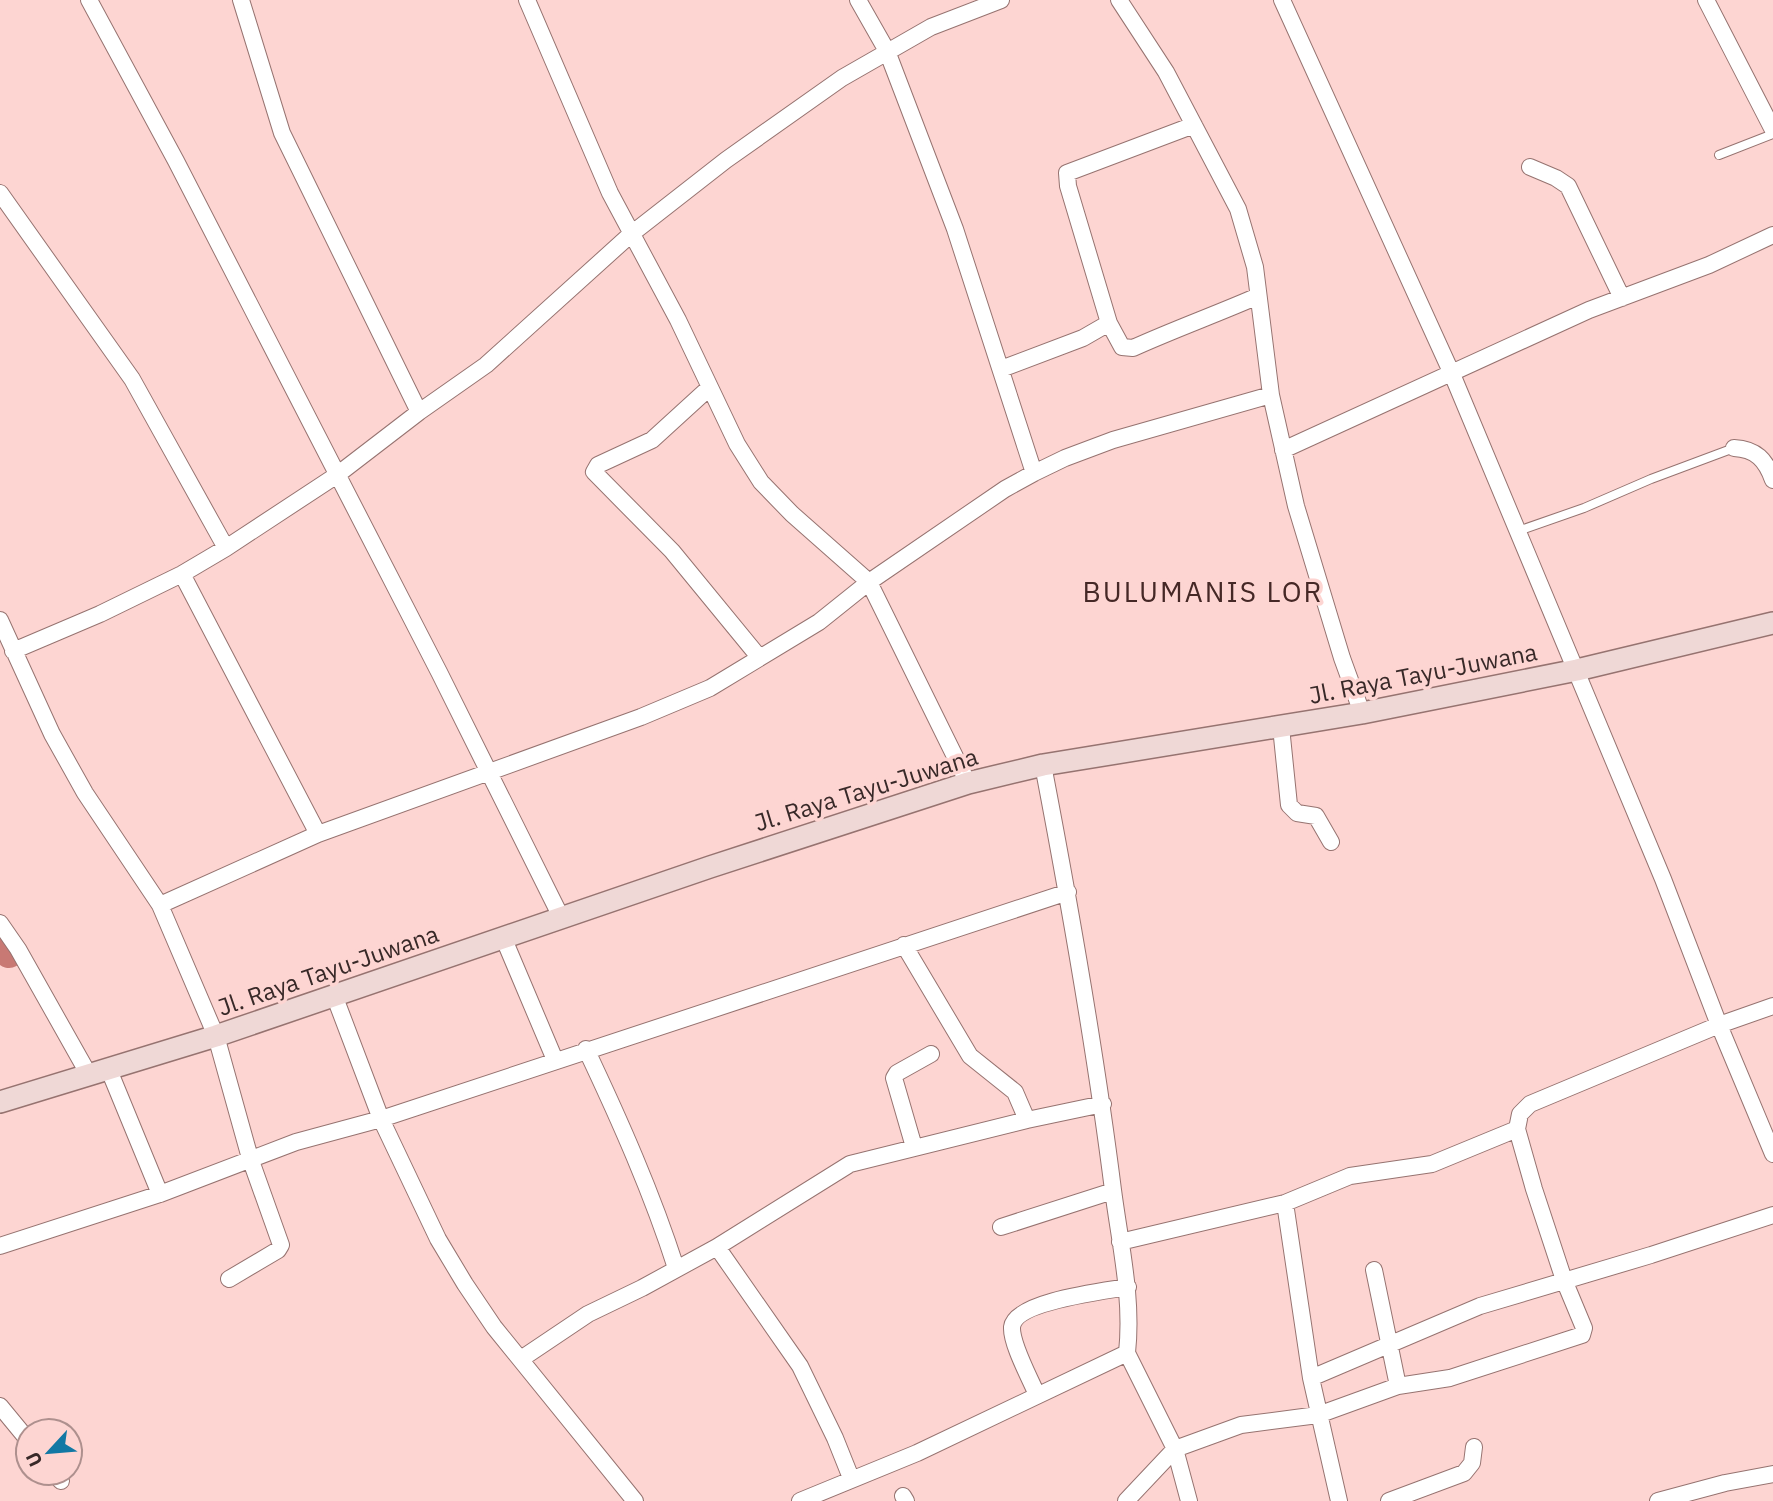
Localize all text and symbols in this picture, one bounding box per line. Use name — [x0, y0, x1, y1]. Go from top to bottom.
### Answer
district label: BULUMANIS LOR — [1083, 573, 1324, 610]
street label: Jl. Raya Tayu-Juwana — [1306, 635, 1540, 711]
street label: Jl. Raya Tayu-Juwana — [751, 740, 982, 838]
street label: Jl. Raya Tayu-Juwana — [213, 917, 443, 1023]
north arrow — [14, 1417, 84, 1487]
text: U — [20, 1448, 47, 1471]

